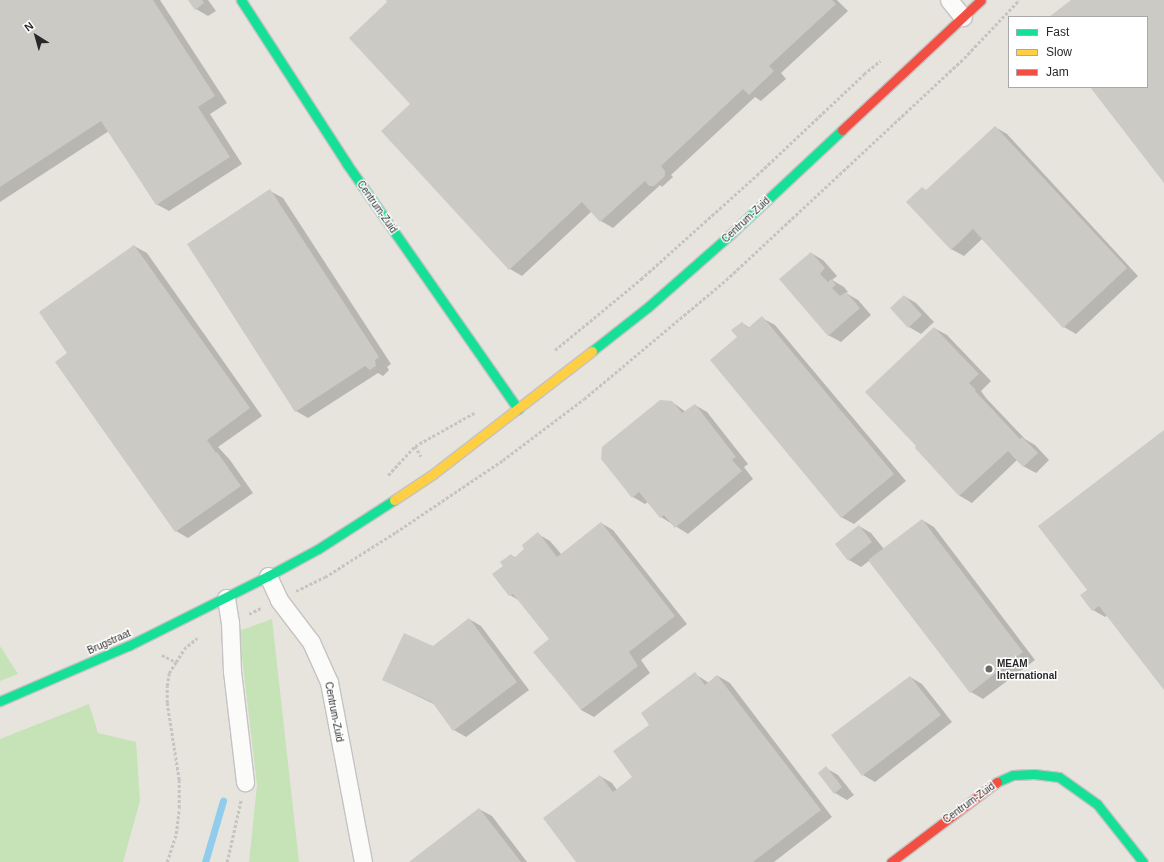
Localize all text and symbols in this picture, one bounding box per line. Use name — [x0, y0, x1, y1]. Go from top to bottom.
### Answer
north arrow — [16, 16, 56, 56]
legend — [1008, 16, 1148, 88]
text: N — [22, 19, 36, 34]
text: Fast — [1046, 25, 1069, 39]
text: Slow — [1046, 45, 1072, 59]
text: Jam — [1046, 65, 1069, 79]
street label: Centrum-Zuid — [355, 179, 399, 235]
street label: Centrum-Zuid — [720, 195, 772, 245]
street label: Brugstraat — [85, 627, 133, 657]
place label: MEAM International — [997, 657, 1057, 680]
marker: MEAM International — [984, 664, 994, 674]
street label: Centrum-Zuid — [322, 681, 346, 743]
street label: Centrum-Zuid — [941, 780, 997, 826]

